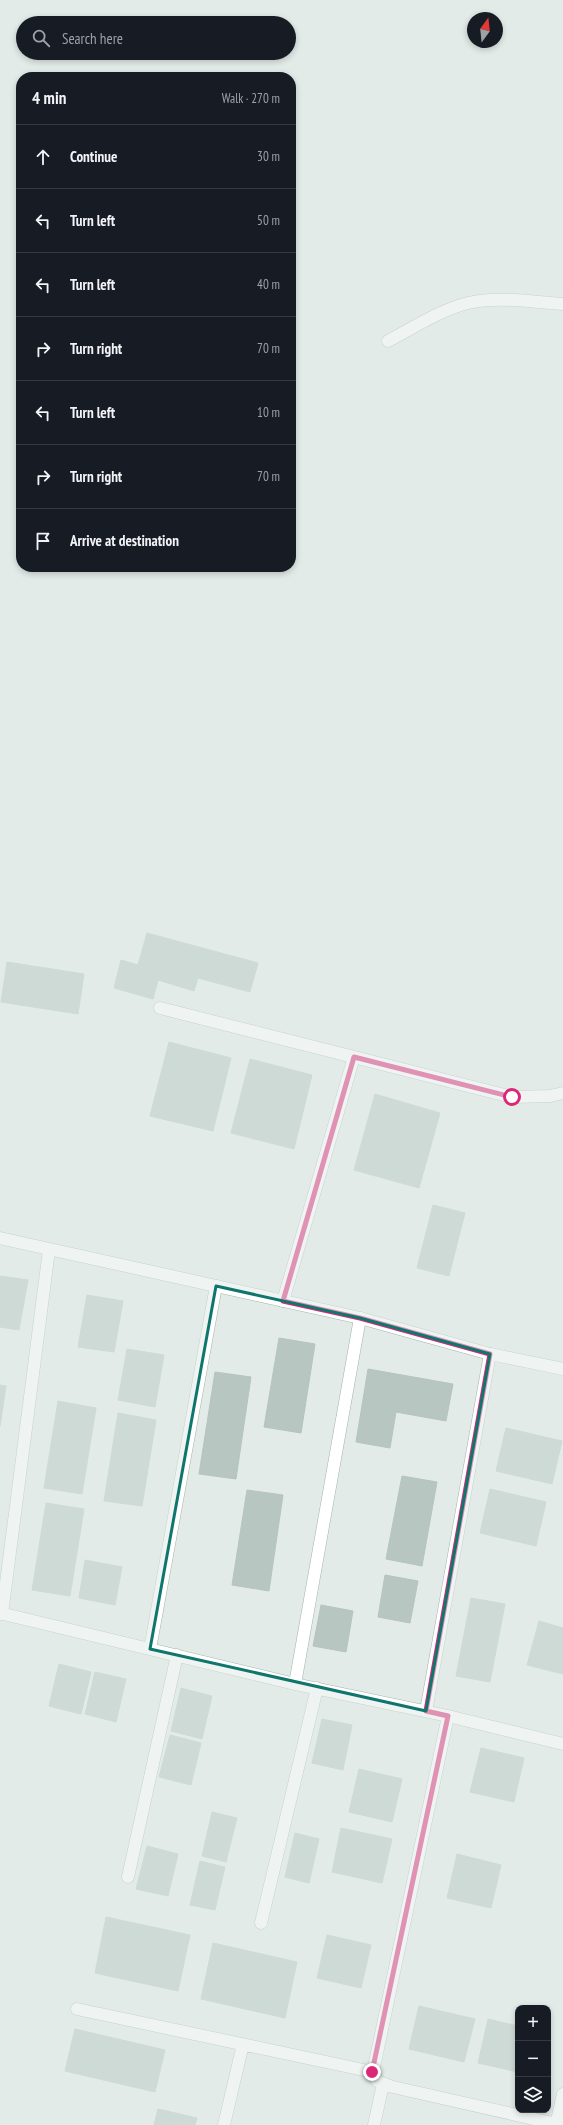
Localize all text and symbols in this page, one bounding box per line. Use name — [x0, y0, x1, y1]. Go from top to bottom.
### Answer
north arrow — [467, 12, 503, 48]
search box — [16, 16, 296, 60]
icon: search — [30, 27, 52, 49]
text: Search here — [62, 29, 123, 48]
text: 4 min — [32, 87, 66, 109]
text: Walk · 270 m — [222, 90, 280, 107]
icon: ahead — [32, 146, 54, 168]
text: Continue — [70, 147, 117, 166]
text: 30 m — [257, 148, 280, 165]
icon: left — [32, 210, 54, 232]
text: Turn left — [70, 211, 115, 230]
text: 50 m — [257, 212, 280, 229]
icon: left — [32, 274, 54, 296]
text: Turn left — [70, 275, 115, 294]
text: 40 m — [257, 276, 280, 293]
icon: right — [32, 338, 54, 360]
text: Turn right — [70, 339, 122, 358]
text: 70 m — [257, 340, 280, 357]
icon: left — [32, 402, 54, 424]
text: Turn left — [70, 403, 115, 422]
text: 10 m — [257, 404, 280, 421]
icon: right — [32, 466, 54, 488]
text: Turn right — [70, 467, 122, 486]
text: 70 m — [257, 468, 280, 485]
icon: arrive — [32, 530, 54, 552]
text: Arrive at destination — [70, 531, 179, 550]
route start — [503, 1088, 521, 1106]
map controls — [515, 2005, 551, 2113]
button: + — [515, 2005, 551, 2041]
button: − — [515, 2041, 551, 2077]
route end — [363, 2063, 381, 2081]
button: layers — [515, 2077, 551, 2113]

